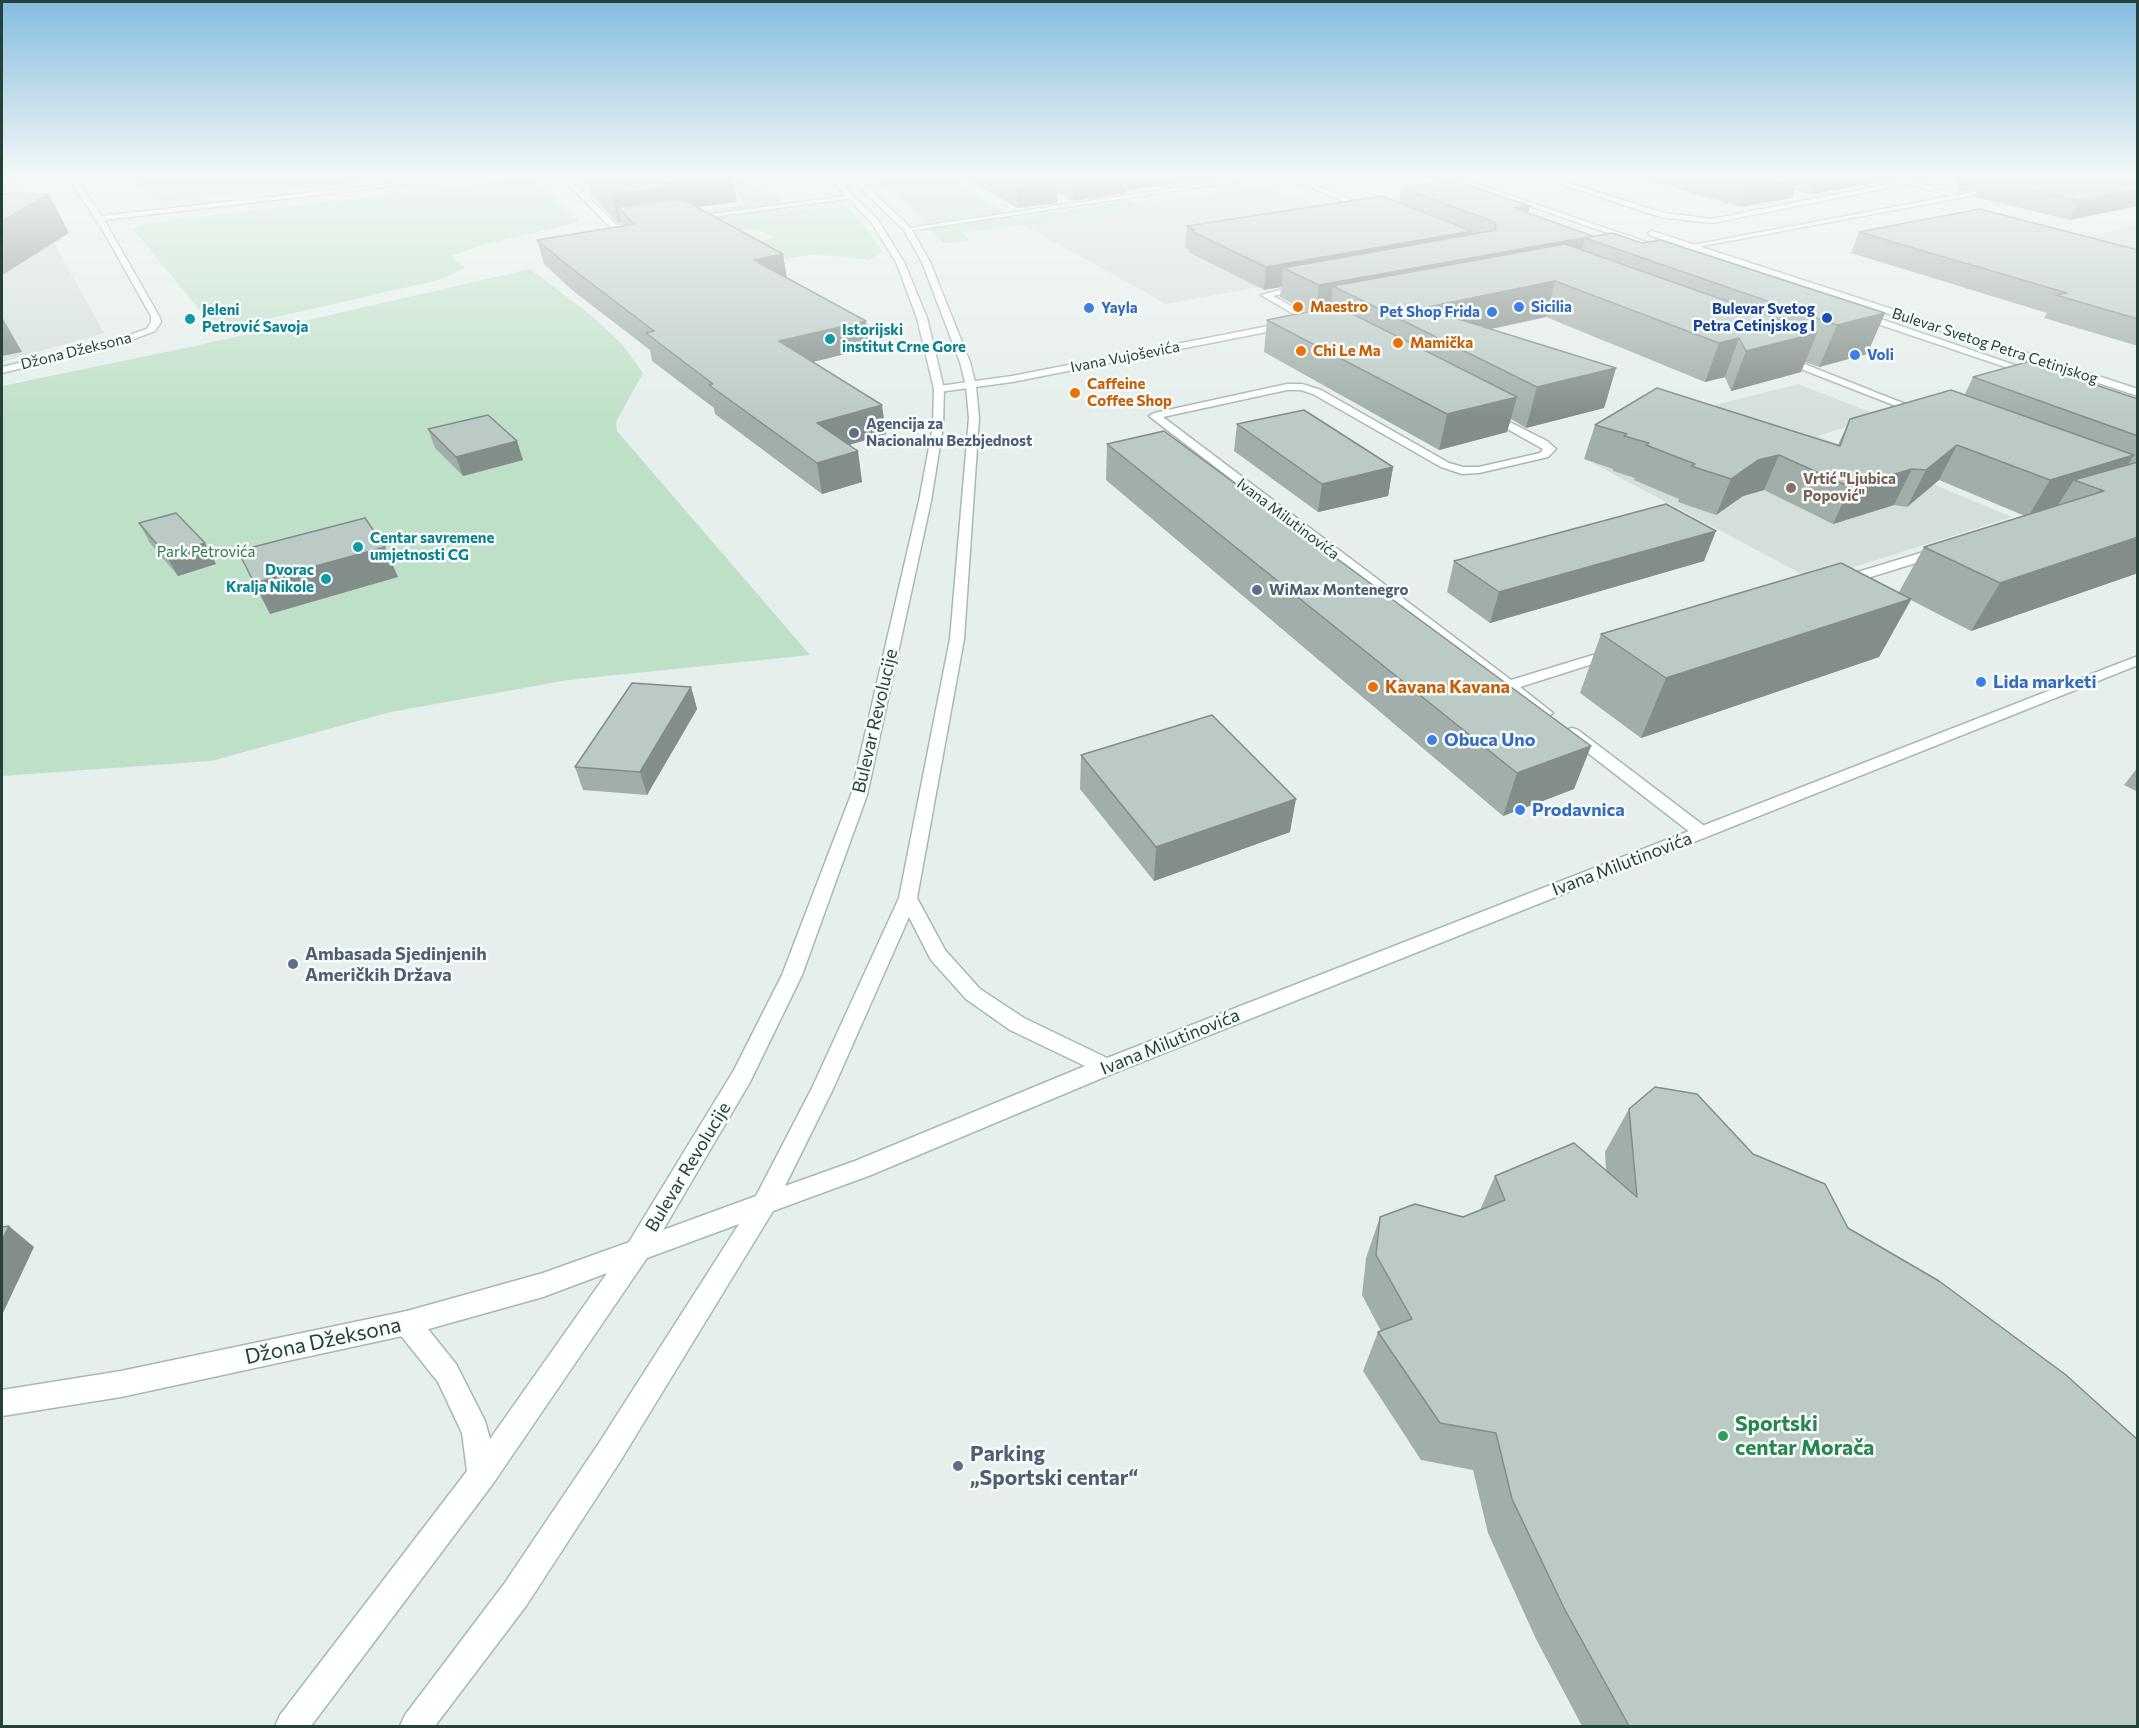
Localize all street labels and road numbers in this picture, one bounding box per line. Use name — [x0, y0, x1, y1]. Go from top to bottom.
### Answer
street label: Bulevar Svetog Petra Cetinjskog — [1890, 304, 2100, 388]
street label: Džona Džeksona — [19, 329, 133, 373]
street label: Ivana Vujoševića — [1069, 338, 1181, 376]
street label: Ivana Milutinovića — [1233, 475, 1343, 563]
street label: Bulevar Revolucije — [848, 647, 902, 795]
street label: Ivana Milutinovića — [1549, 827, 1695, 901]
street label: Ivana Milutinovića — [1097, 1004, 1243, 1080]
street label: Bulevar Revolucije — [641, 1098, 735, 1236]
street label: Džona Džeksona — [243, 1312, 403, 1370]

